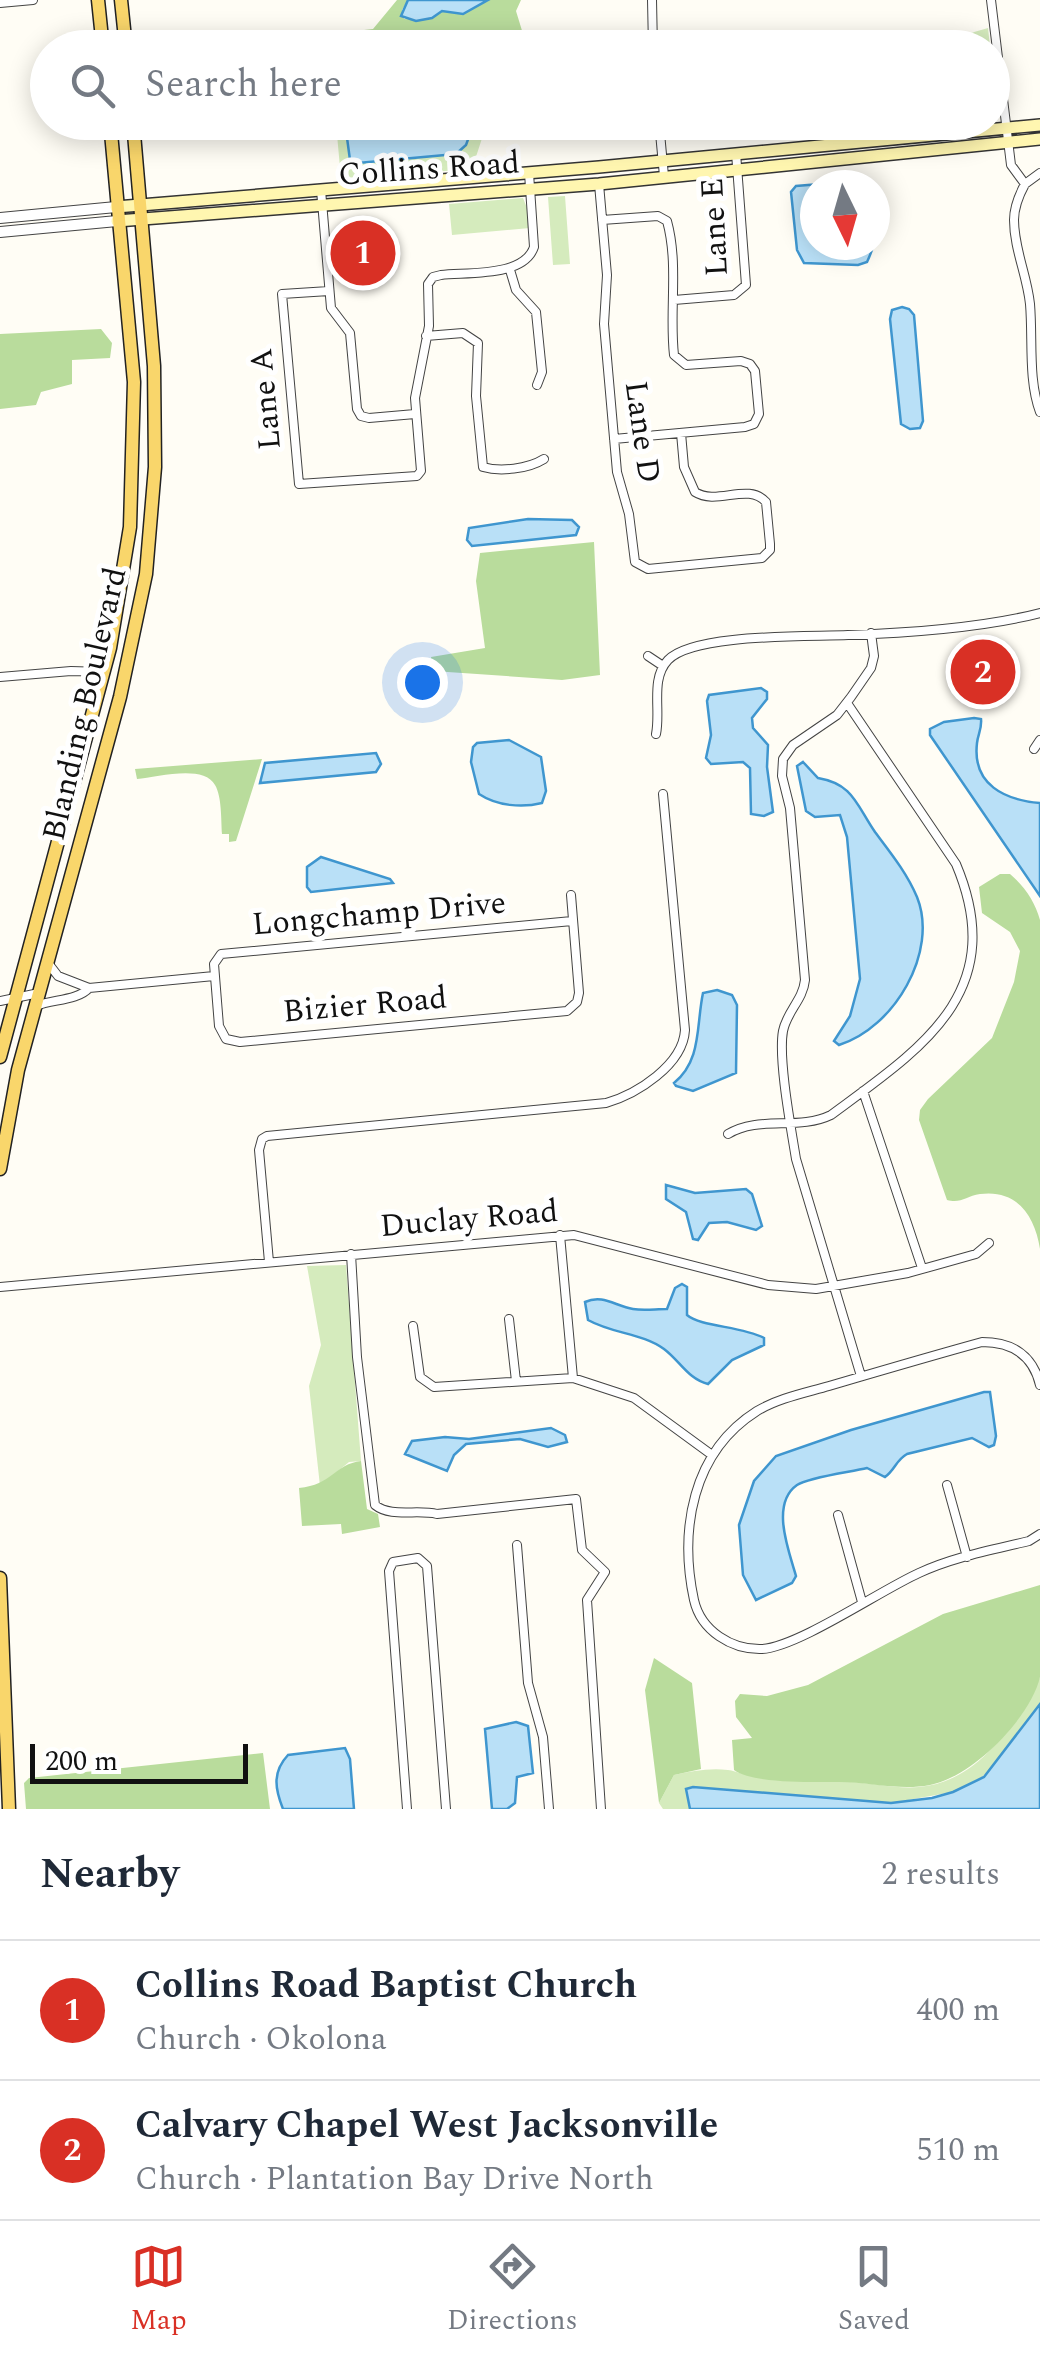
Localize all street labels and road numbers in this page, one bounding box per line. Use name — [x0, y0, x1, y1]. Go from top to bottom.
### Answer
street label: Collins Road — [337, 138, 521, 200]
street label: Lane E — [688, 176, 742, 278]
street label: Lane A — [237, 346, 295, 452]
street label: Lane D — [611, 378, 673, 486]
street label: Blanding Boulevard — [30, 562, 140, 846]
street label: Longchamp Drive — [250, 878, 508, 950]
street label: Bizier Road — [281, 973, 449, 1037]
street label: Duclay Road — [378, 1187, 560, 1251]

